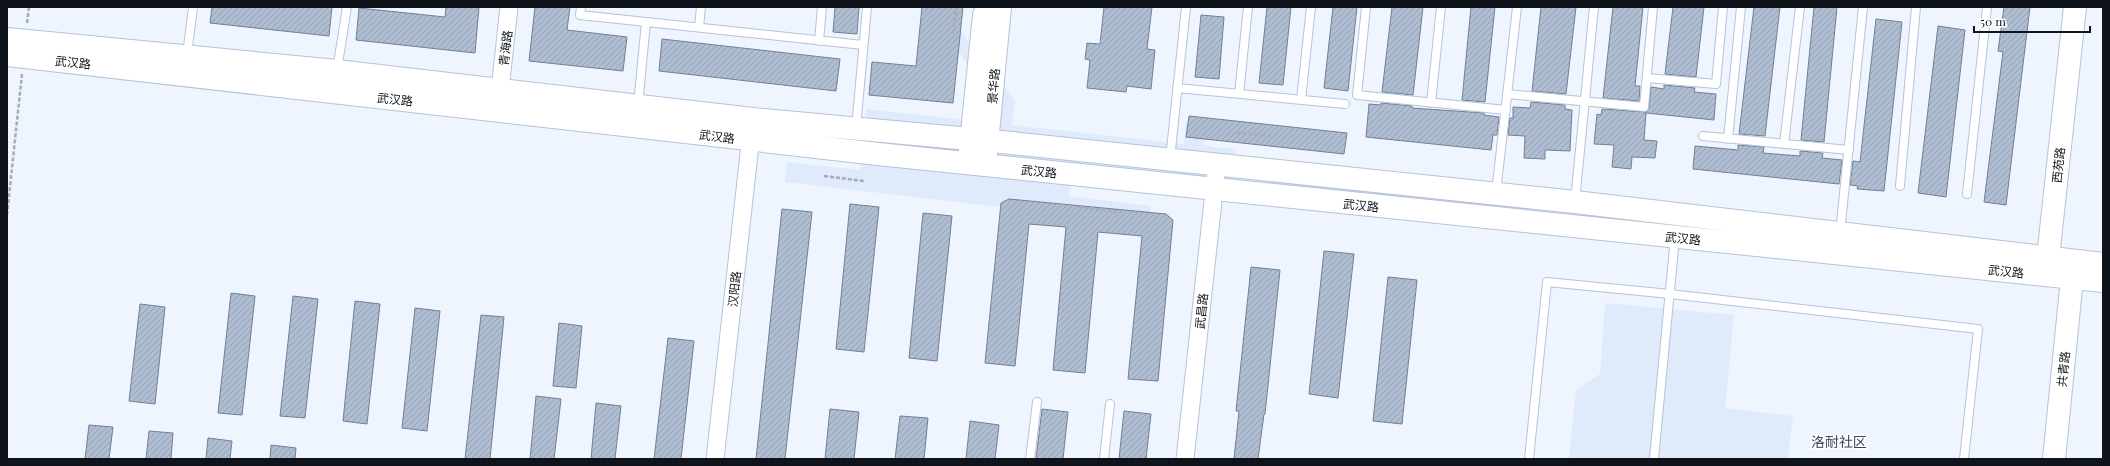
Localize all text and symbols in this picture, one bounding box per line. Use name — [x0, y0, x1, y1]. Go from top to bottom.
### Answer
scale bar — [1974, 8, 2090, 34]
text: 50 m — [1980, 13, 2006, 29]
street label: 青海路 — [495, 29, 515, 67]
street label: 武汉路 — [54, 52, 92, 72]
street label: 景华路 — [983, 67, 1003, 105]
street label: 武汉路 — [376, 89, 414, 109]
street label: 武汉路 — [698, 126, 736, 146]
street label: 西苑路 — [2048, 146, 2068, 184]
street label: 武汉路 — [1020, 161, 1058, 181]
street label: 武汉路 — [1342, 195, 1380, 215]
street label: 武汉路 — [1664, 228, 1702, 248]
street label: 武汉路 — [1987, 261, 2025, 281]
street label: 汉阳路 — [724, 270, 744, 308]
street label: 武昌路 — [1191, 292, 1211, 330]
street label: 共青路 — [2053, 350, 2073, 388]
district label: 洛耐社区 — [1811, 432, 1867, 451]

